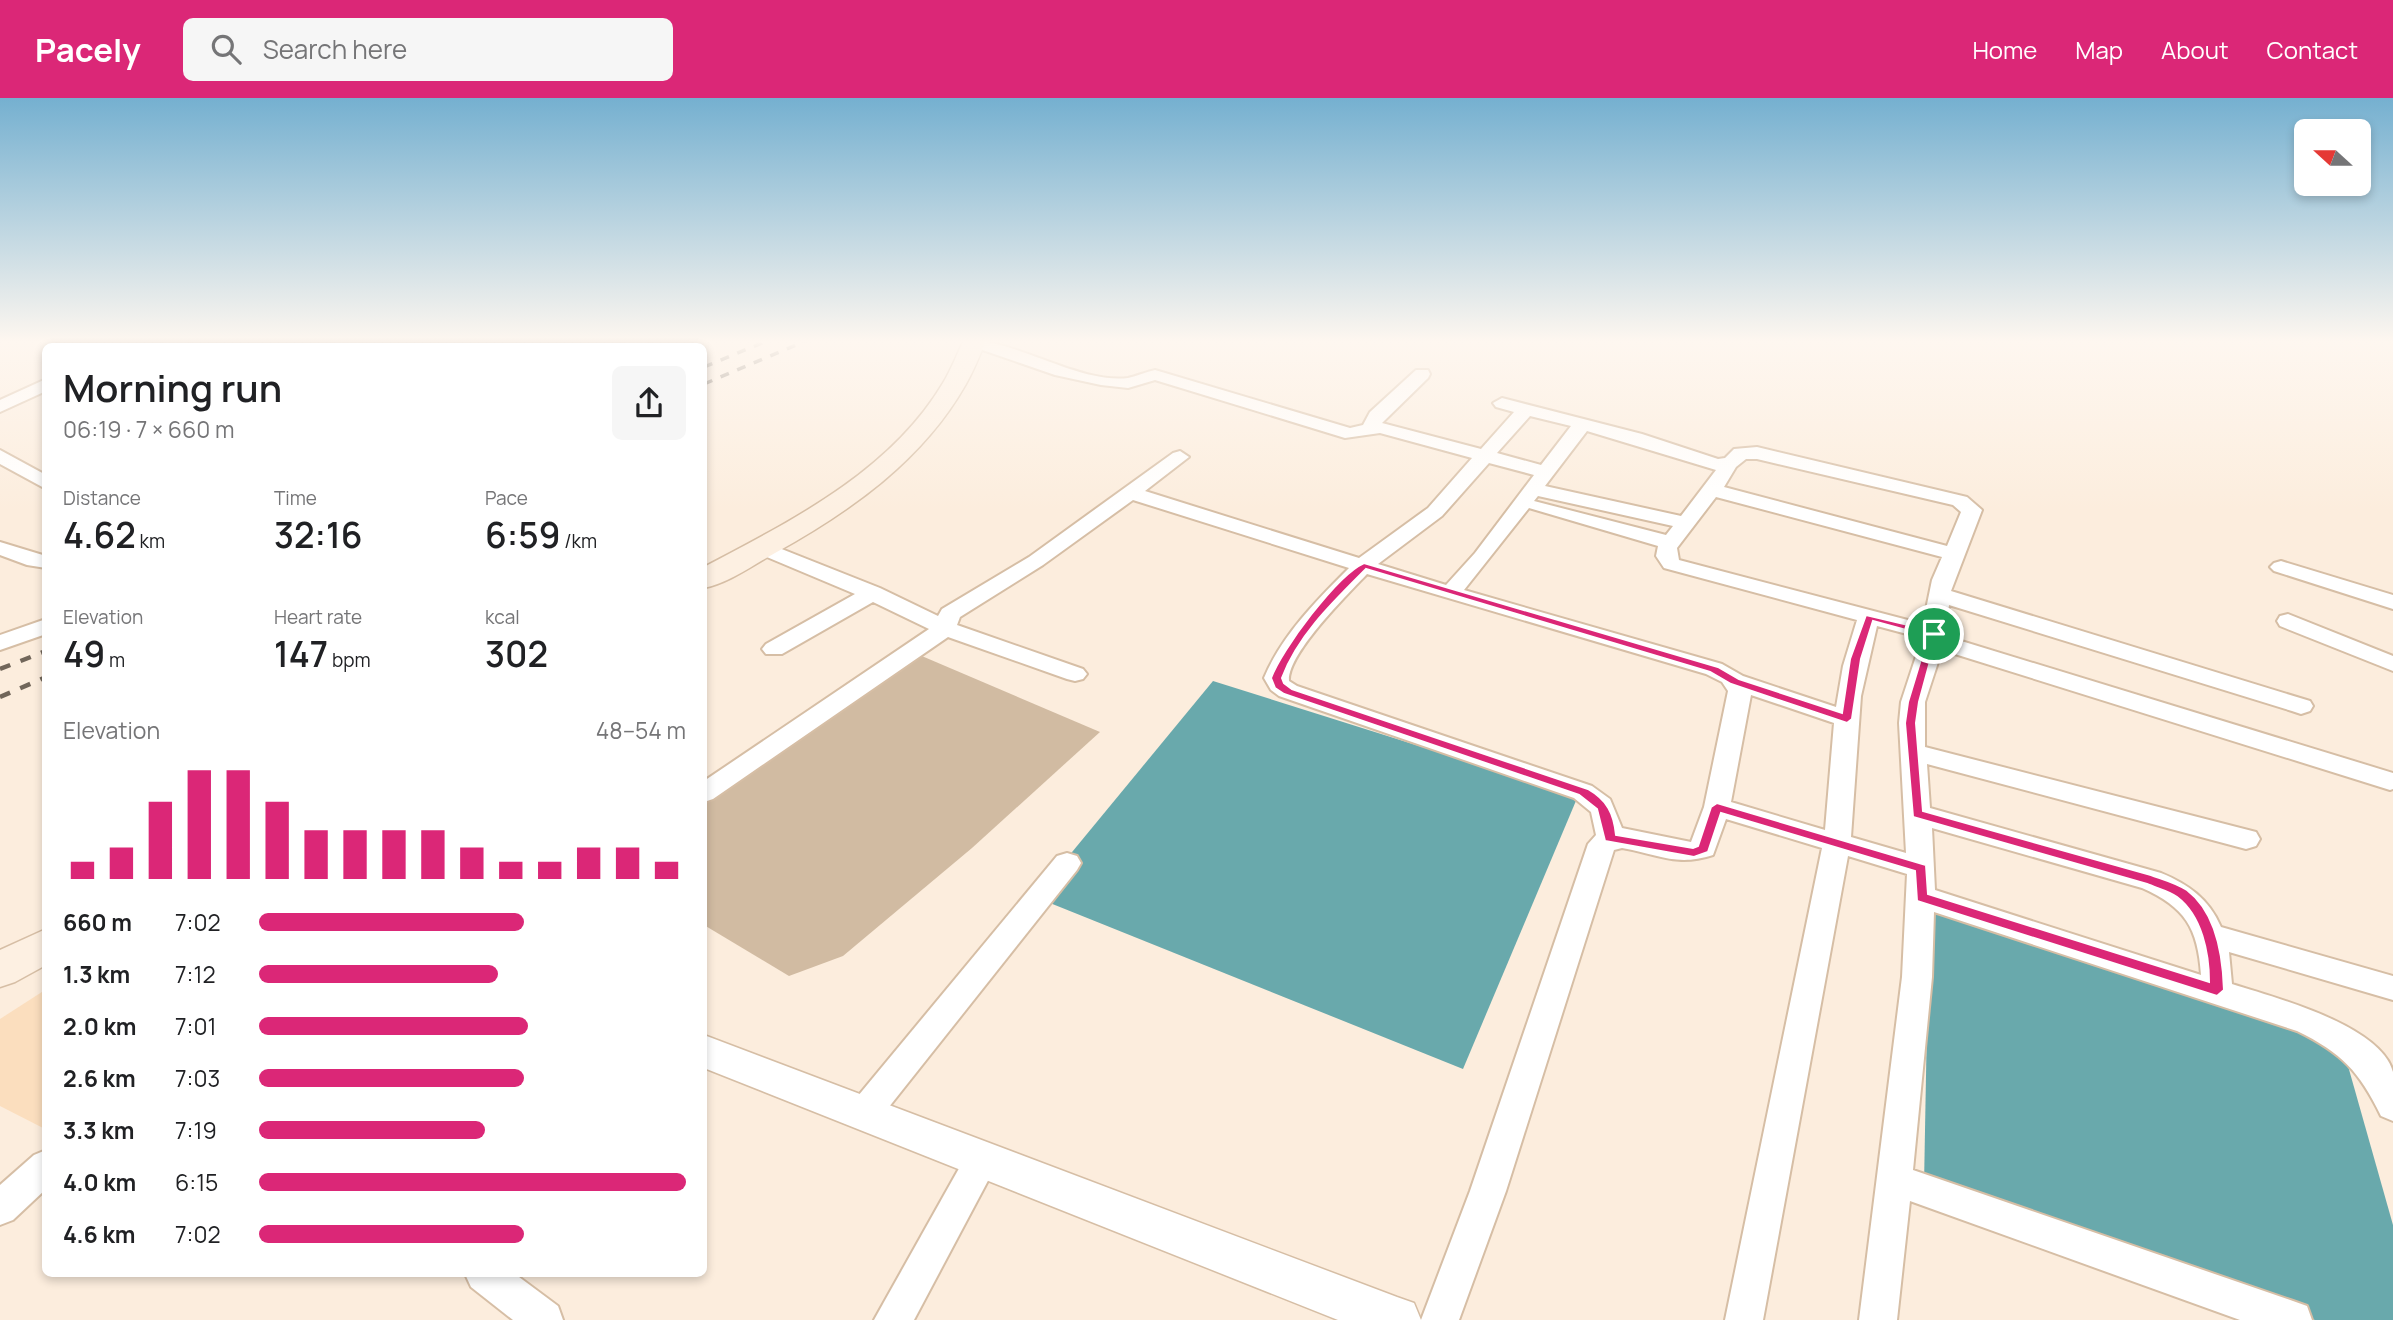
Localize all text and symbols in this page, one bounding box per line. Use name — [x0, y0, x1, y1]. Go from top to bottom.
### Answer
search box — [183, 18, 673, 81]
text: Pacely — [35, 27, 141, 72]
icon: search — [207, 30, 245, 68]
text: Search here — [263, 31, 407, 67]
text: Home — [1972, 33, 2037, 66]
text: Map — [2075, 33, 2123, 66]
text: About — [2161, 33, 2229, 66]
text: Contact — [2267, 33, 2358, 66]
north arrow — [2294, 119, 2371, 196]
map controls — [2294, 119, 2371, 196]
text: Morning run — [63, 361, 282, 413]
button: share — [612, 366, 686, 440]
text: 06:19 · 7 × 660 m — [63, 413, 234, 445]
text: Distance — [63, 485, 141, 511]
text: Time — [274, 485, 317, 511]
text: Pace — [485, 485, 528, 511]
text: 4.62 — [63, 511, 136, 559]
text: 32:16 — [274, 511, 363, 559]
text: 6:59 — [485, 511, 560, 559]
text: km — [136, 528, 165, 554]
text: /km — [560, 528, 597, 554]
text: Elevation — [63, 604, 143, 630]
text: Heart rate — [274, 604, 362, 630]
text: kcal — [485, 604, 520, 630]
pin — [1904, 604, 1964, 664]
icon: arrive — [1915, 615, 1953, 653]
text: 49 — [63, 630, 105, 678]
text: 147 — [274, 630, 328, 678]
text: 302 — [485, 630, 548, 678]
text: m — [105, 647, 125, 673]
text: bpm — [328, 647, 371, 673]
text: Elevation — [63, 714, 160, 746]
text: 48–54 m — [596, 714, 686, 746]
text: 660 m — [63, 906, 132, 938]
text: 7:02 — [175, 906, 221, 938]
text: 1.3 km — [63, 958, 130, 990]
text: 7:12 — [175, 958, 216, 990]
text: 2.0 km — [63, 1010, 136, 1042]
text: 7:01 — [175, 1010, 216, 1042]
text: 2.6 km — [63, 1062, 136, 1094]
text: 7:03 — [175, 1062, 220, 1094]
text: 3.3 km — [63, 1114, 134, 1146]
text: 7:19 — [175, 1114, 217, 1146]
text: 4.0 km — [63, 1166, 136, 1198]
text: 6:15 — [175, 1166, 218, 1198]
text: 4.6 km — [63, 1218, 135, 1250]
text: 7:02 — [175, 1218, 221, 1250]

